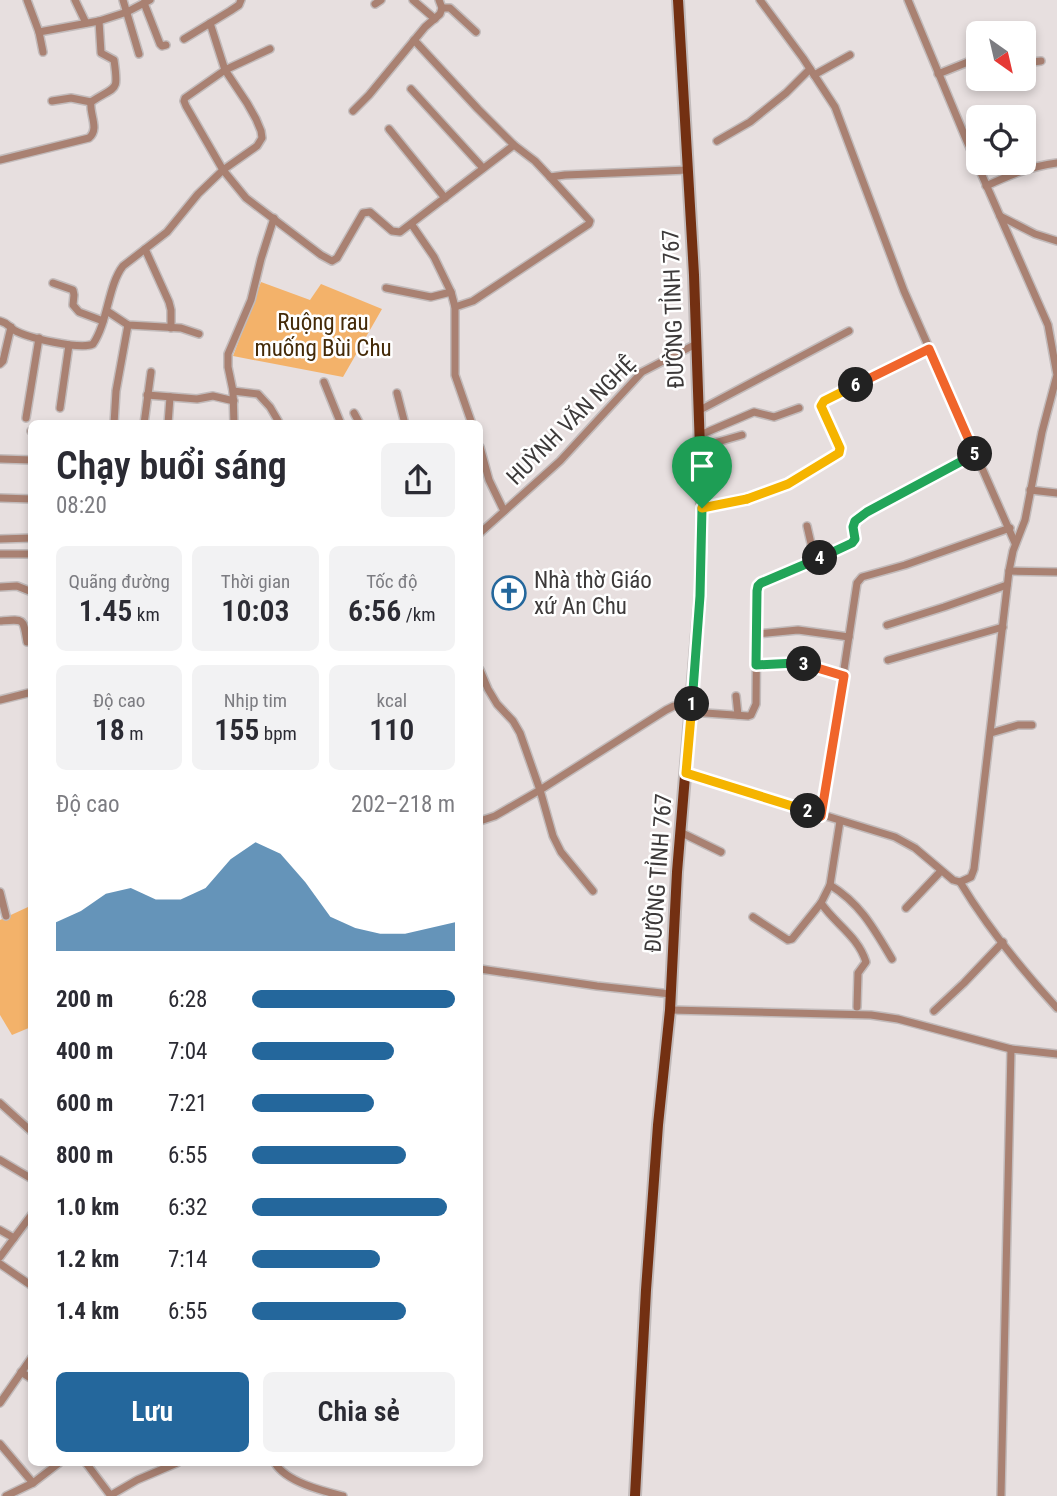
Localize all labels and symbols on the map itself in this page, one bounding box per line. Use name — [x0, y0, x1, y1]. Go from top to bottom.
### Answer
north arrow — [966, 21, 1036, 91]
street label: ĐƯỜNG TỈNH 767 — [654, 229, 690, 389]
park label: Ruộng rau muống Bùi Chu — [254, 309, 392, 362]
street label: HUỲNH VĂN NGHỆ — [500, 349, 642, 491]
pin: 6 — [838, 368, 874, 402]
pin — [672, 436, 732, 508]
pin: 5 — [958, 436, 992, 472]
pin: 4 — [802, 540, 838, 576]
place label: Nhà thờ Giáo xứ An Chu — [534, 567, 652, 620]
church icon: Nhà thờ Giáo xứ An Chu — [490, 574, 528, 612]
pin: 3 — [786, 646, 822, 682]
pin: 1 — [674, 686, 710, 722]
street label: ĐƯỜNG TỈNH 767 — [636, 792, 678, 953]
pin: 2 — [790, 794, 826, 828]

